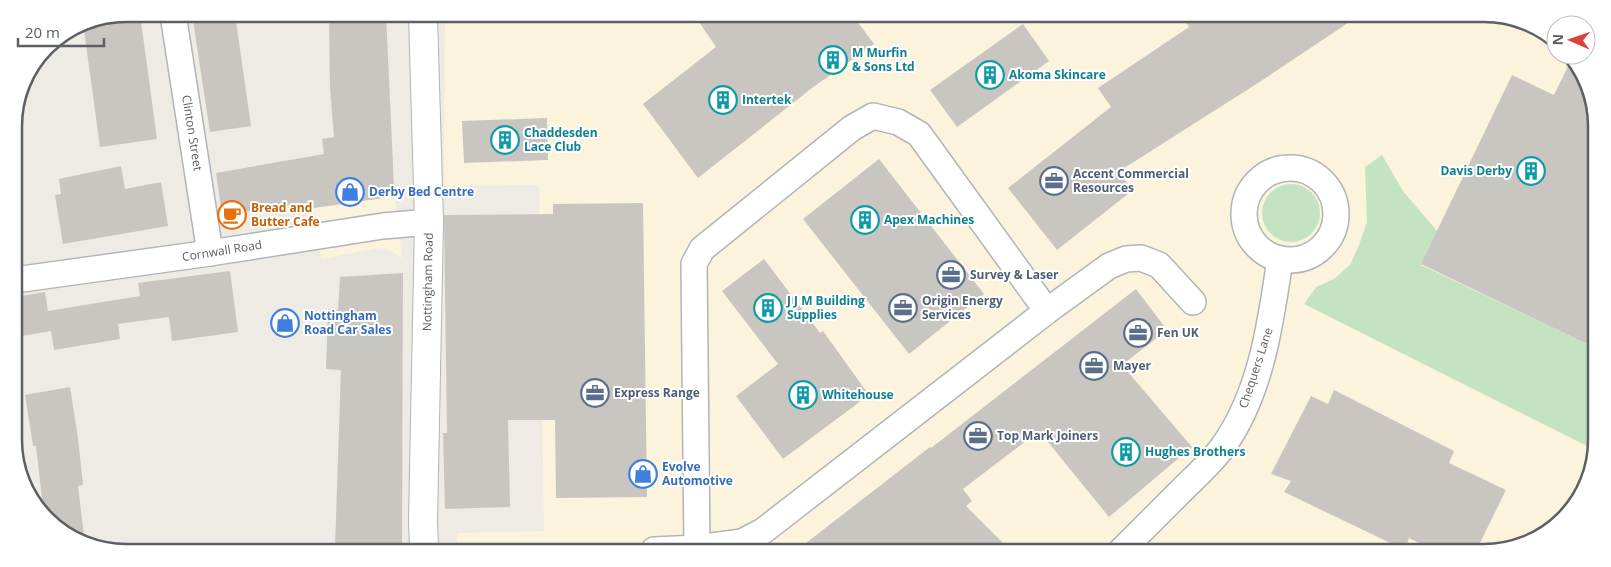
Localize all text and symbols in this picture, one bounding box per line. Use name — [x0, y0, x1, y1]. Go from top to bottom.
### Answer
scale bar — [18, 15, 104, 47]
north arrow — [1546, 15, 1596, 65]
text: 20 m — [25, 22, 60, 42]
text: N — [1548, 34, 1567, 46]
place label: M Murfin & Sons Ltd — [852, 44, 915, 75]
building icon: M Murfin & Sons Ltd — [818, 45, 848, 75]
building icon: Akoma Skincare — [975, 60, 1005, 90]
place label: Akoma Skincare — [1009, 66, 1106, 83]
building icon: Intertek — [708, 85, 738, 115]
place label: Intertek — [742, 91, 792, 108]
street label: Clinton Street — [178, 94, 207, 172]
place label: Chaddesden Lace Club — [524, 124, 598, 155]
building icon: Chaddesden Lace Club — [490, 125, 520, 155]
building icon: Davis Derby — [1516, 156, 1546, 186]
place label: Davis Derby — [1440, 162, 1512, 179]
place label: Accent Commercial Resources — [1073, 165, 1189, 196]
office icon: Accent Commercial Resources — [1039, 166, 1069, 196]
shop icon: Derby Bed Centre — [335, 177, 365, 207]
place label: Derby Bed Centre — [369, 183, 474, 200]
place label: Bread and Butter Cafe — [251, 199, 320, 230]
cafe icon: Bread and Butter Cafe — [217, 200, 247, 230]
building icon: Apex Machines — [850, 205, 880, 235]
place label: Apex Machines — [884, 211, 974, 228]
street label: Nottingham Road — [418, 233, 437, 331]
street label: Cornwall Road — [181, 236, 263, 265]
office icon: Survey & Laser — [936, 260, 966, 290]
place label: Survey & Laser — [970, 266, 1059, 283]
place label: J J M Building Supplies — [786, 292, 865, 323]
place label: Origin Energy Services — [922, 292, 1003, 323]
building icon: J J M Building Supplies — [753, 293, 783, 323]
office icon: Origin Energy Services — [888, 293, 918, 323]
place label: Nottingham Road Car Sales — [304, 307, 391, 338]
shop icon: Nottingham Road Car Sales — [270, 308, 300, 338]
office icon: Fen UK — [1123, 318, 1153, 348]
place label: Fen UK — [1157, 324, 1199, 341]
street label: Chequers Lane — [1234, 325, 1277, 410]
office icon: Mayer — [1079, 351, 1109, 381]
place label: Mayer — [1113, 357, 1151, 374]
office icon: Express Range — [580, 378, 610, 408]
building icon: Whitehouse — [788, 380, 818, 410]
place label: Express Range — [614, 384, 700, 401]
place label: Whitehouse — [822, 386, 894, 403]
office icon: Top Mark Joiners — [963, 421, 993, 451]
place label: Top Mark Joiners — [997, 427, 1098, 444]
building icon: Hughes Brothers — [1111, 437, 1141, 467]
place label: Hughes Brothers — [1145, 443, 1245, 460]
place label: Evolve Automotive — [662, 458, 733, 489]
shop icon: Evolve Automotive — [628, 459, 658, 489]

